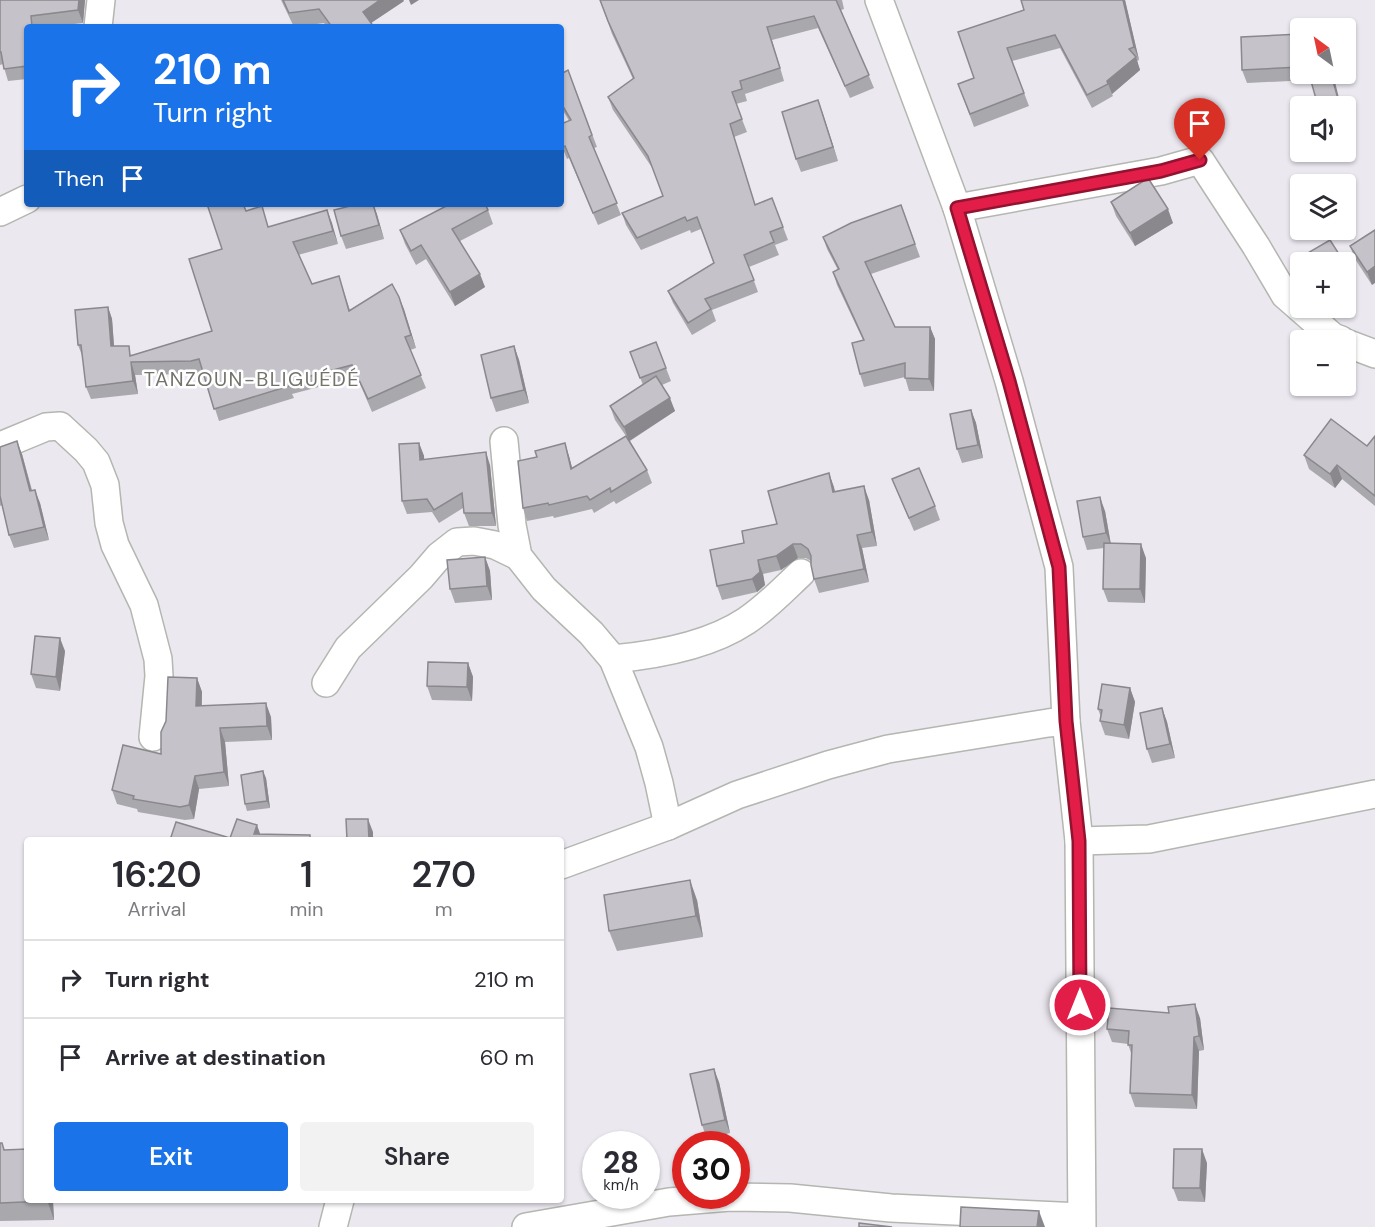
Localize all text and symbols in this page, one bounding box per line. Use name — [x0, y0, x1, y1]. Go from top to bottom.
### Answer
north arrow — [1290, 18, 1356, 84]
map controls — [1290, 18, 1356, 396]
text: 210 m — [153, 42, 271, 97]
icon: right — [54, 48, 132, 126]
text: Turn right — [153, 95, 273, 130]
button: sound — [1290, 96, 1356, 162]
pin — [1174, 98, 1225, 160]
icon: arrive — [1183, 107, 1216, 140]
icon: arrive — [116, 162, 149, 195]
text: Then — [54, 164, 104, 193]
button: layers — [1290, 174, 1356, 240]
button: + — [1290, 252, 1356, 318]
button: − — [1290, 330, 1356, 396]
district label: TANZOUN-BLIGUÉDÉ — [144, 366, 360, 392]
text: 16:20 — [112, 851, 202, 898]
text: 1 — [300, 851, 313, 898]
text: 270 — [411, 851, 476, 898]
text: Arrival — [128, 896, 186, 922]
text: min — [289, 896, 324, 922]
text: m — [435, 896, 453, 922]
icon: right — [54, 963, 87, 996]
text: Turn right — [105, 965, 210, 994]
text: 210 m — [474, 965, 534, 994]
position arrow — [1048, 973, 1112, 1037]
icon: arrive — [54, 1041, 87, 1074]
text: Arrive at destination — [105, 1043, 326, 1072]
text: 60 m — [480, 1043, 534, 1072]
button: Exit — [54, 1122, 288, 1191]
button: Share — [300, 1122, 534, 1191]
speed limit sign: 30 — [672, 1131, 750, 1209]
text: 28 — [603, 1143, 639, 1182]
text: km/h — [603, 1175, 639, 1195]

